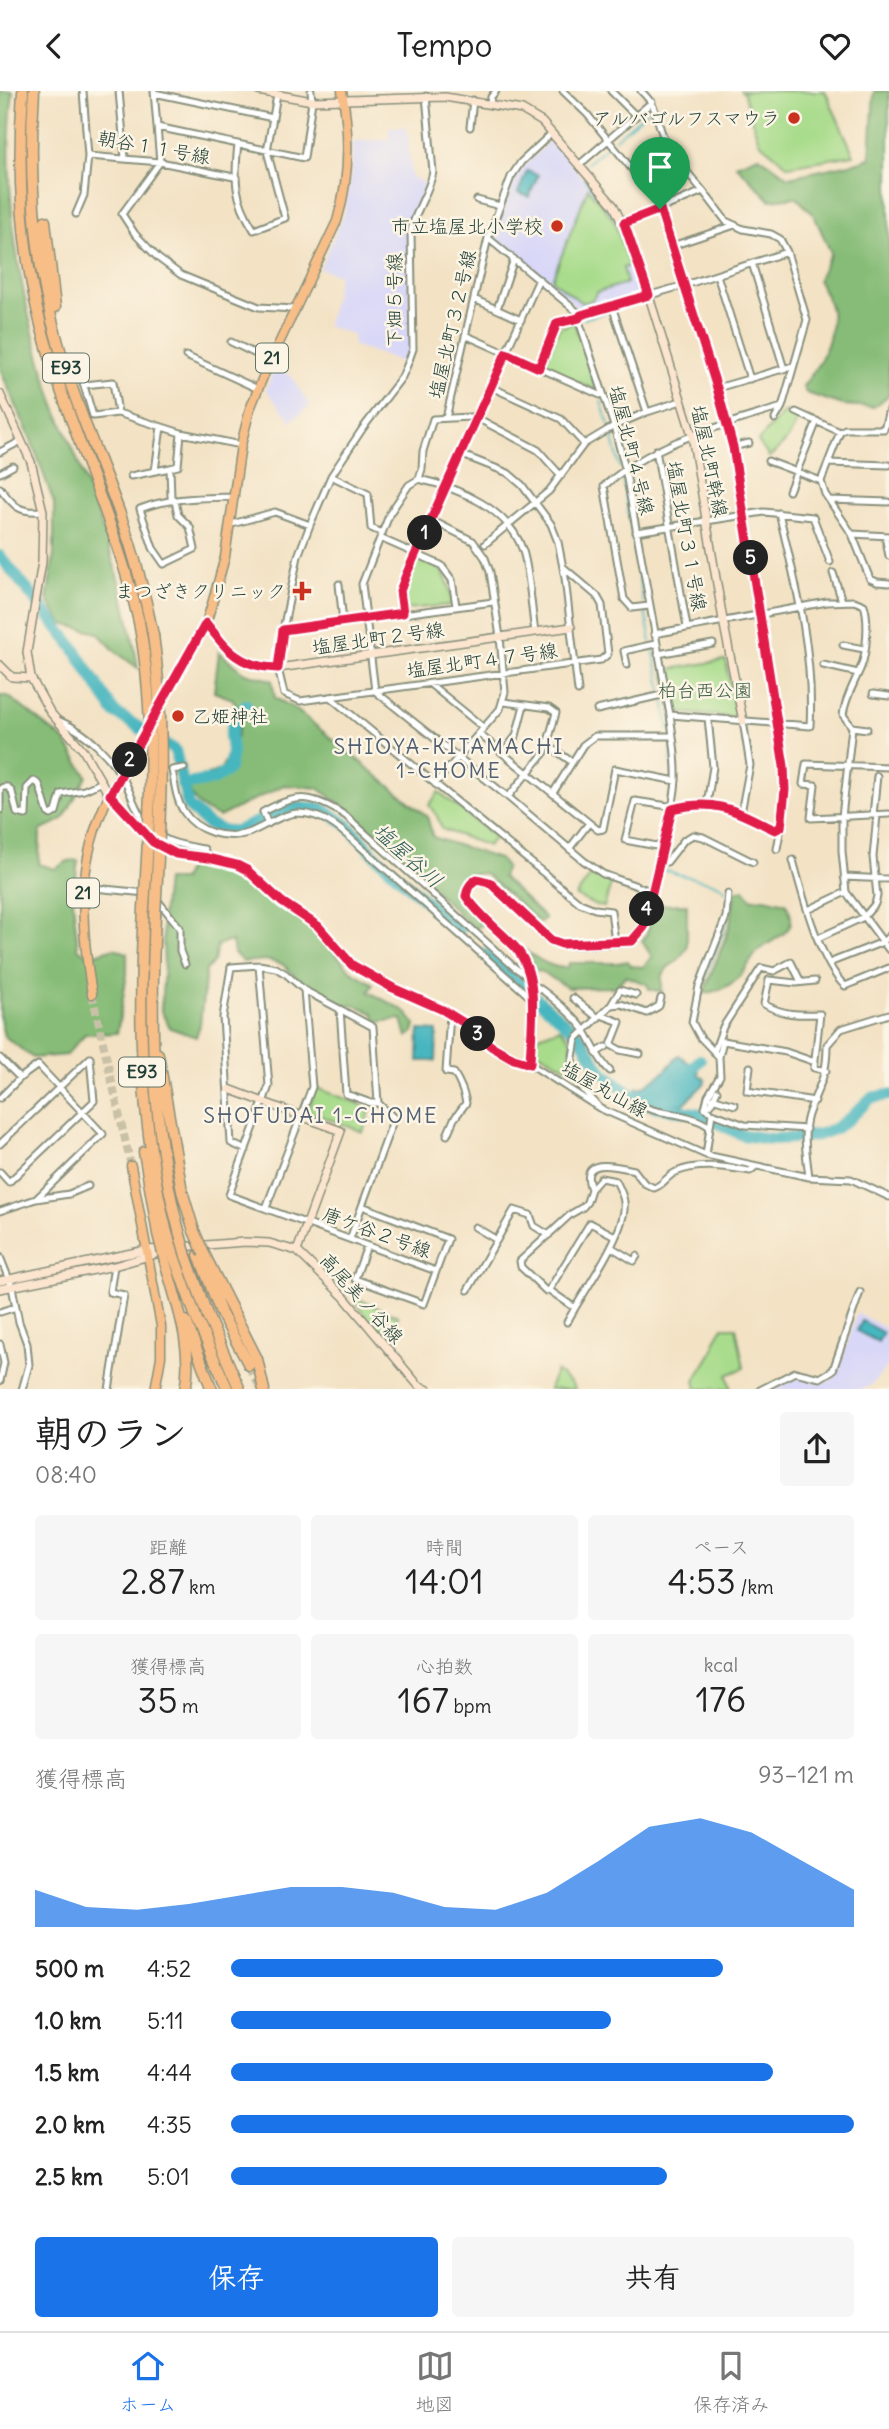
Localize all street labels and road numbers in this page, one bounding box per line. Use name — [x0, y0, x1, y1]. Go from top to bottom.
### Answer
street label: 朝谷１１号線 — [96, 125, 212, 169]
street label: 塩屋北町３２号線 — [423, 247, 481, 401]
street label: 下畑５号線 — [382, 252, 406, 348]
road number: 21 — [256, 344, 288, 373]
road number: E93 — [43, 353, 89, 383]
street label: 塩屋北町４号線 — [604, 383, 660, 517]
street label: 塩屋北町幹線 — [686, 403, 734, 519]
street label: 塩屋北町３１号線 — [662, 459, 712, 613]
street label: 塩屋北町２号線 — [310, 617, 446, 659]
street label: 塩屋北町４７号線 — [405, 638, 559, 682]
road number: 21 — [67, 879, 99, 907]
street label: 塩屋丸山線 — [558, 1055, 652, 1123]
road number: E93 — [119, 1057, 165, 1087]
street label: 唐ケ谷２号線 — [319, 1201, 435, 1263]
street label: 高尾美ノ谷線 — [315, 1248, 409, 1348]

